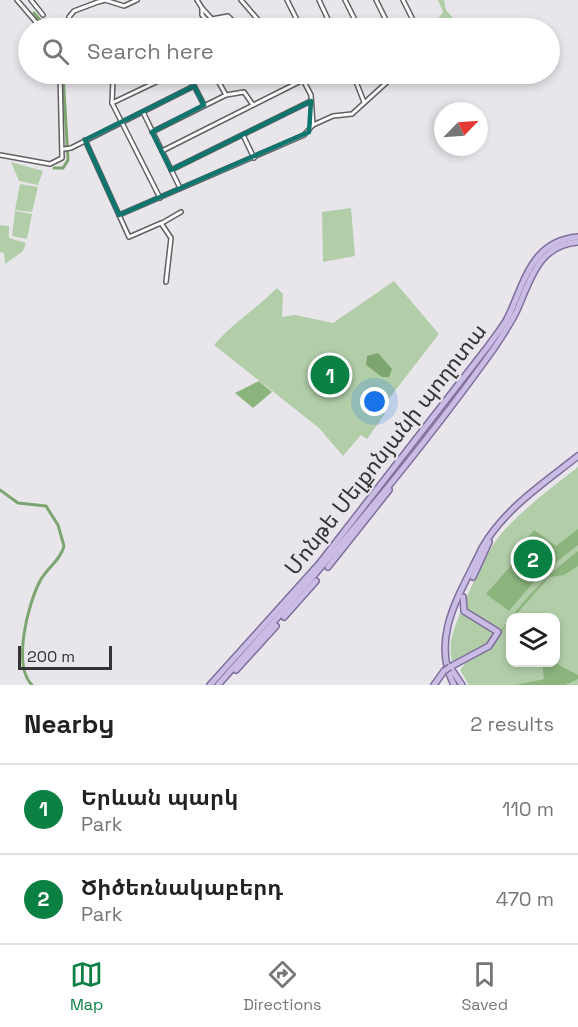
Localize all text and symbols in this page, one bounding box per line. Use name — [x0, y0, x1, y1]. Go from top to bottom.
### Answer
search box — [18, 18, 560, 84]
icon: search — [39, 35, 72, 68]
text: Search here — [87, 37, 214, 65]
north arrow — [434, 102, 488, 156]
street label: Մոնթե Մելքոնյանի պողոտա — [278, 317, 492, 581]
pin: 1 — [310, 352, 350, 398]
your location — [360, 387, 389, 416]
pin: 2 — [514, 536, 552, 582]
map controls — [506, 613, 560, 667]
button: layers — [506, 613, 560, 667]
scale bar — [18, 643, 112, 670]
text: 200 m — [27, 646, 75, 667]
text: Nearby — [24, 707, 114, 741]
text: 2 results — [470, 711, 554, 737]
text: Երևան պարկ — [81, 783, 238, 811]
text: 1 — [39, 796, 48, 822]
text: 110 m — [502, 796, 554, 822]
text: Park — [81, 811, 123, 837]
text: Ծիծեռնակաբերդ — [81, 873, 283, 901]
text: 2 — [38, 886, 49, 912]
text: 470 m — [496, 886, 554, 912]
text: Park — [81, 901, 123, 927]
tab: Map — [70, 958, 103, 1015]
tab: Directions — [243, 958, 322, 1015]
tab: Saved — [461, 958, 508, 1015]

